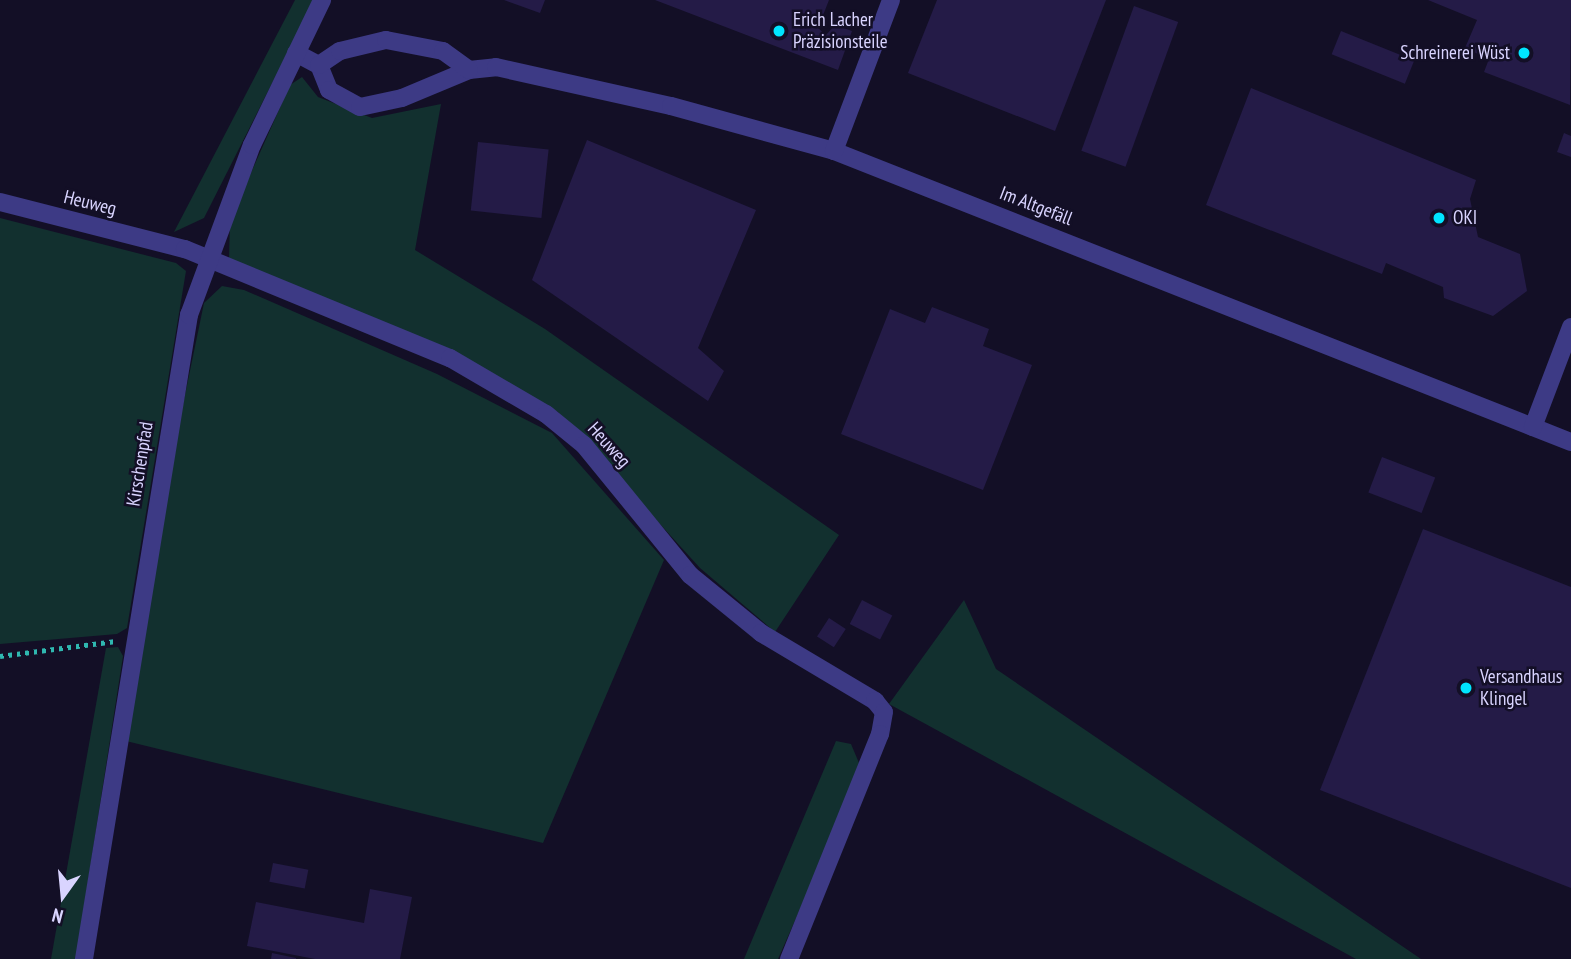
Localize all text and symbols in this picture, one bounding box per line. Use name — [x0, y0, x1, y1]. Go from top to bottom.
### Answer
place label: Erich Lacher Präzisionsteile — [793, 9, 888, 53]
marker: Erich Lacher Präzisionsteile — [771, 23, 787, 39]
place label: Schreinerei Wüst — [1400, 42, 1510, 64]
marker: Schreinerei Wüst — [1516, 45, 1532, 61]
street label: Im Altgefäll — [996, 182, 1076, 230]
street label: Heuweg — [61, 186, 119, 220]
place label: OKI — [1453, 207, 1477, 229]
marker: OKI — [1431, 210, 1447, 226]
street label: Heuweg — [583, 418, 635, 472]
street label: Kirschenpfad — [122, 420, 158, 508]
place label: Versandhaus Klingel — [1480, 666, 1562, 710]
marker: Versandhaus Klingel — [1458, 680, 1474, 696]
north arrow — [28, 861, 98, 931]
text: N — [50, 903, 66, 929]

